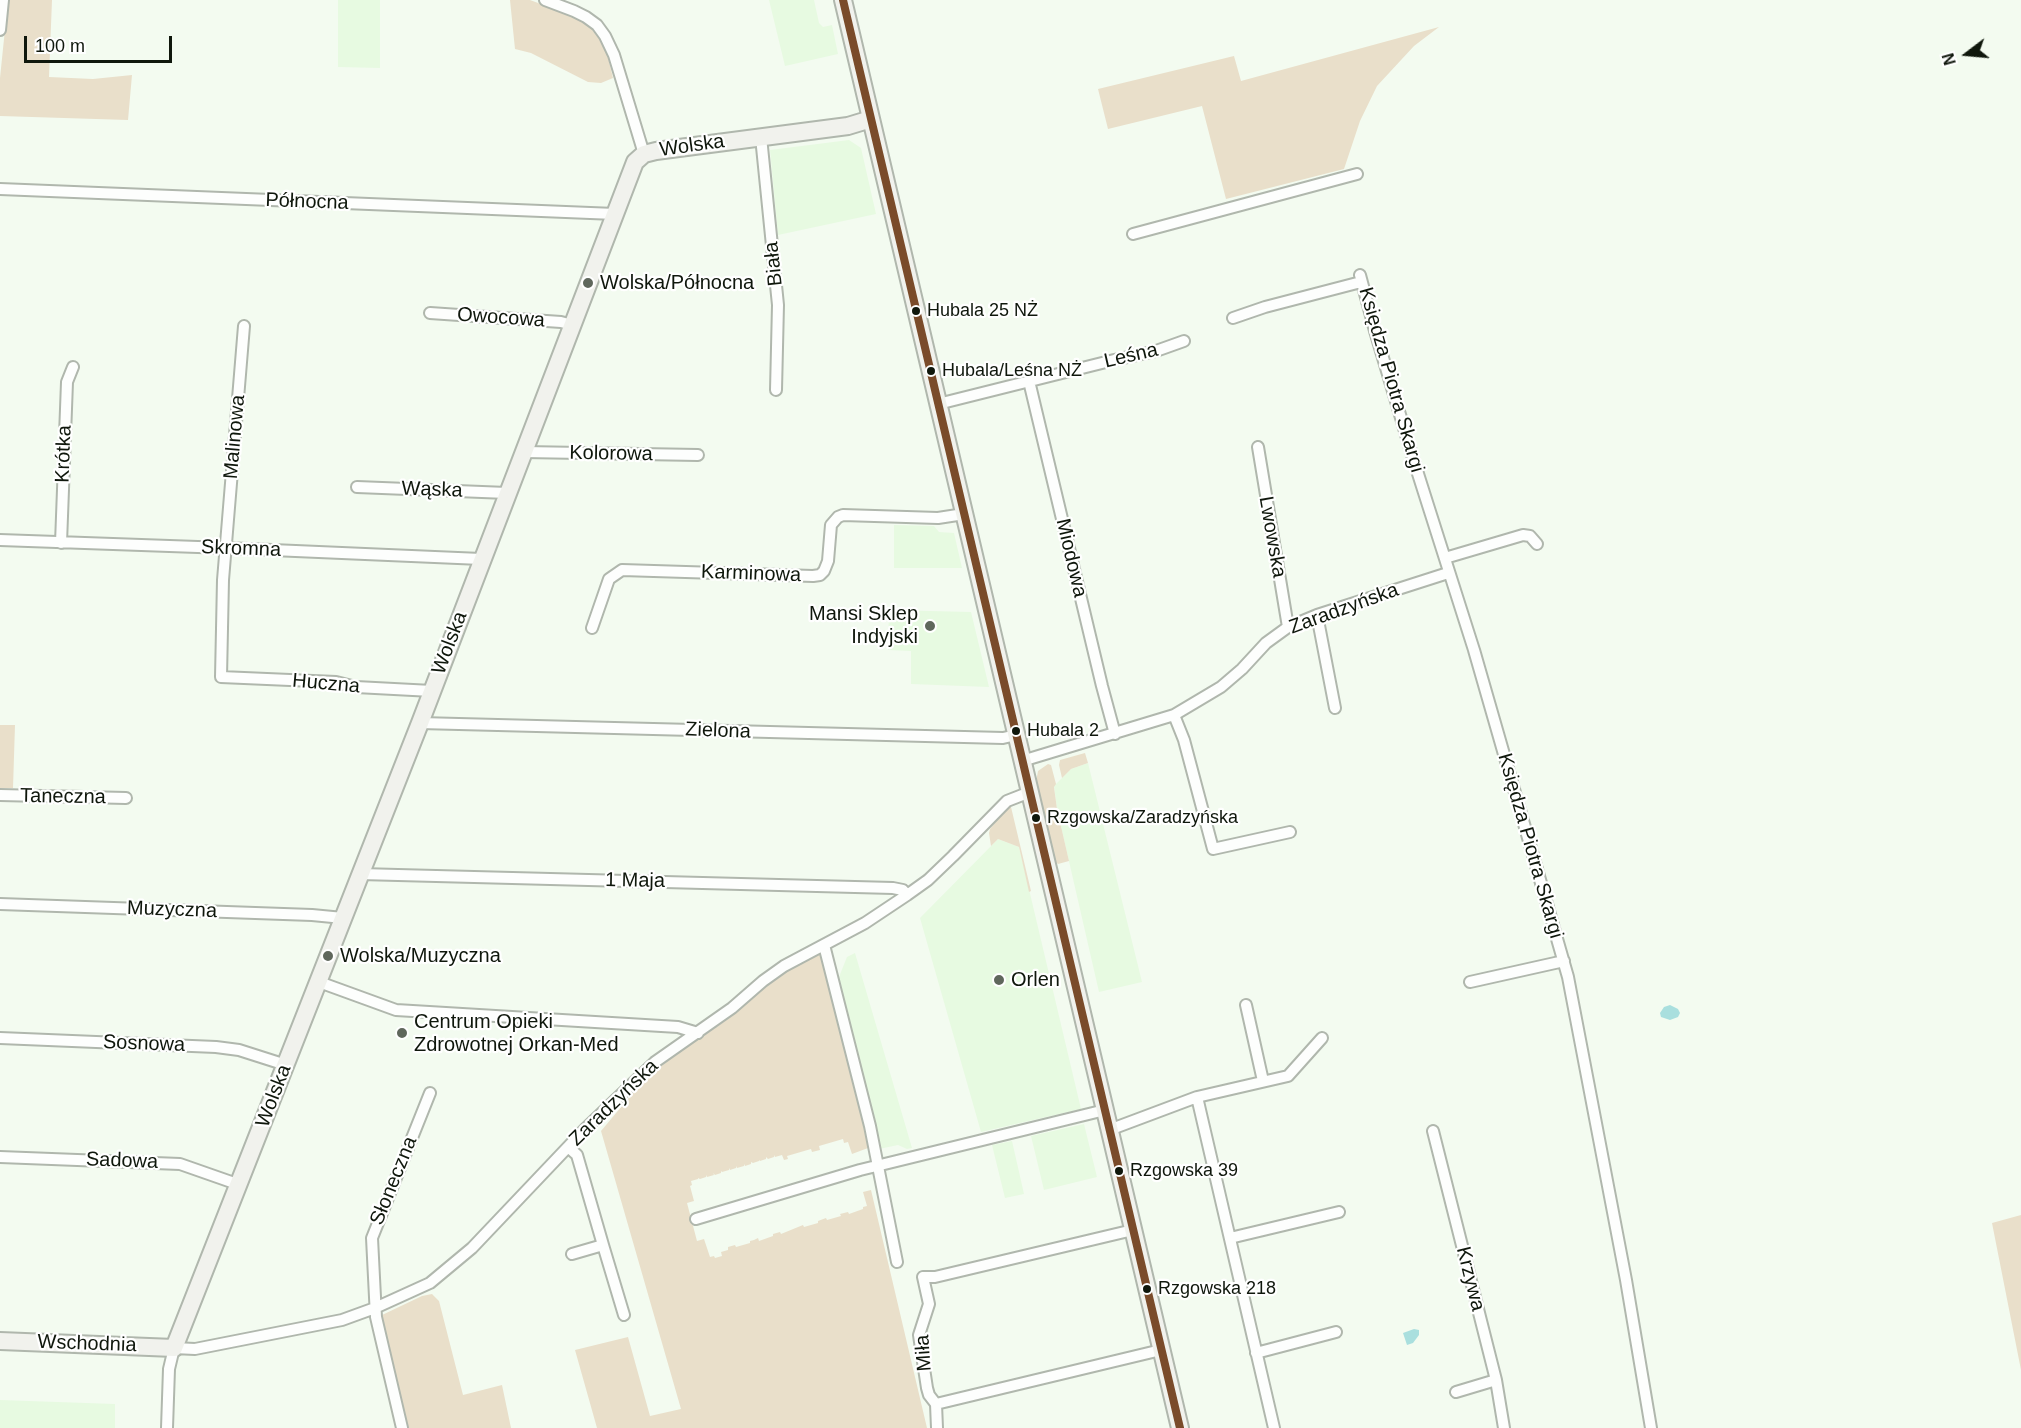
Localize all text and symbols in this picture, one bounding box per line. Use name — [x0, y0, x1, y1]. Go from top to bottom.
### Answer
scale bar — [27, 24, 176, 62]
north arrow — [1937, 24, 1997, 84]
text: 100 m — [35, 36, 85, 56]
text: N — [1939, 51, 1959, 67]
street label: Wolska — [658, 130, 726, 162]
street label: Północna — [265, 189, 349, 215]
street label: Biała — [760, 241, 788, 287]
place label: Wolska/Północna — [600, 271, 754, 295]
marker: Wolska/Północna — [581, 276, 595, 290]
street label: Księdza Piotra Skargi — [1353, 285, 1429, 475]
place label: Hubala 25 NŻ — [927, 300, 1038, 322]
street label: Owocowa — [456, 303, 546, 333]
marker: Hubala 25 NŻ — [910, 305, 922, 317]
street label: Leśna — [1102, 338, 1160, 374]
place label: Hubala/Leśna NŻ — [942, 360, 1082, 382]
marker: Hubala/Leśna NŻ — [925, 365, 937, 377]
street label: Malinowa — [219, 394, 251, 480]
street label: Krótka — [51, 425, 77, 483]
street label: Kolorowa — [569, 441, 653, 467]
street label: Wąska — [401, 477, 463, 503]
street label: Lwowska — [1253, 494, 1291, 580]
street label: Miodowa — [1050, 516, 1092, 600]
street label: Skromna — [201, 536, 281, 562]
street label: Karminowa — [701, 560, 801, 588]
street label: Zaradzyńska — [1286, 578, 1402, 640]
place label: Mansi Sklep Indyjski — [809, 602, 918, 649]
street label: Wolska — [427, 608, 473, 678]
marker: Mansi Sklep Indyjski — [923, 619, 937, 633]
street label: Huczna — [291, 669, 361, 699]
street label: Zielona — [685, 718, 751, 744]
place label: Hubala 2 — [1027, 720, 1099, 742]
marker: Hubala 2 — [1010, 725, 1022, 737]
street label: Księdza Piotra Skargi — [1492, 751, 1568, 941]
street label: Taneczna — [20, 784, 106, 810]
place label: Rzgowska/Zaradzyńska — [1047, 807, 1238, 829]
marker: Rzgowska/Zaradzyńska — [1030, 812, 1042, 824]
street label: 1 Maja — [605, 868, 665, 894]
street label: Muzyczna — [127, 896, 217, 924]
place label: Wolska/Muzyczna — [340, 944, 501, 968]
marker: Wolska/Muzyczna — [321, 949, 335, 963]
place label: Orlen — [1011, 968, 1060, 992]
marker: Orlen — [992, 973, 1006, 987]
place label: Centrum Opieki Zdrowotnej Orkan-Med — [414, 1010, 619, 1057]
marker: Centrum Opieki Zdrowotnej Orkan-Med — [395, 1026, 409, 1040]
street label: Sosnowa — [102, 1031, 186, 1057]
street label: Zaradzyńska — [564, 1055, 664, 1151]
street label: Wolska — [251, 1061, 297, 1131]
street label: Słoneczna — [365, 1133, 423, 1229]
street label: Sadowa — [85, 1148, 159, 1174]
place label: Rzgowska 39 — [1130, 1160, 1238, 1182]
marker: Rzgowska 39 — [1113, 1165, 1125, 1177]
street label: Krzywa — [1450, 1244, 1490, 1314]
place label: Rzgowska 218 — [1158, 1278, 1276, 1300]
marker: Rzgowska 218 — [1141, 1283, 1153, 1295]
street label: Wschodnia — [37, 1330, 137, 1358]
street label: Miła — [911, 1334, 937, 1372]

